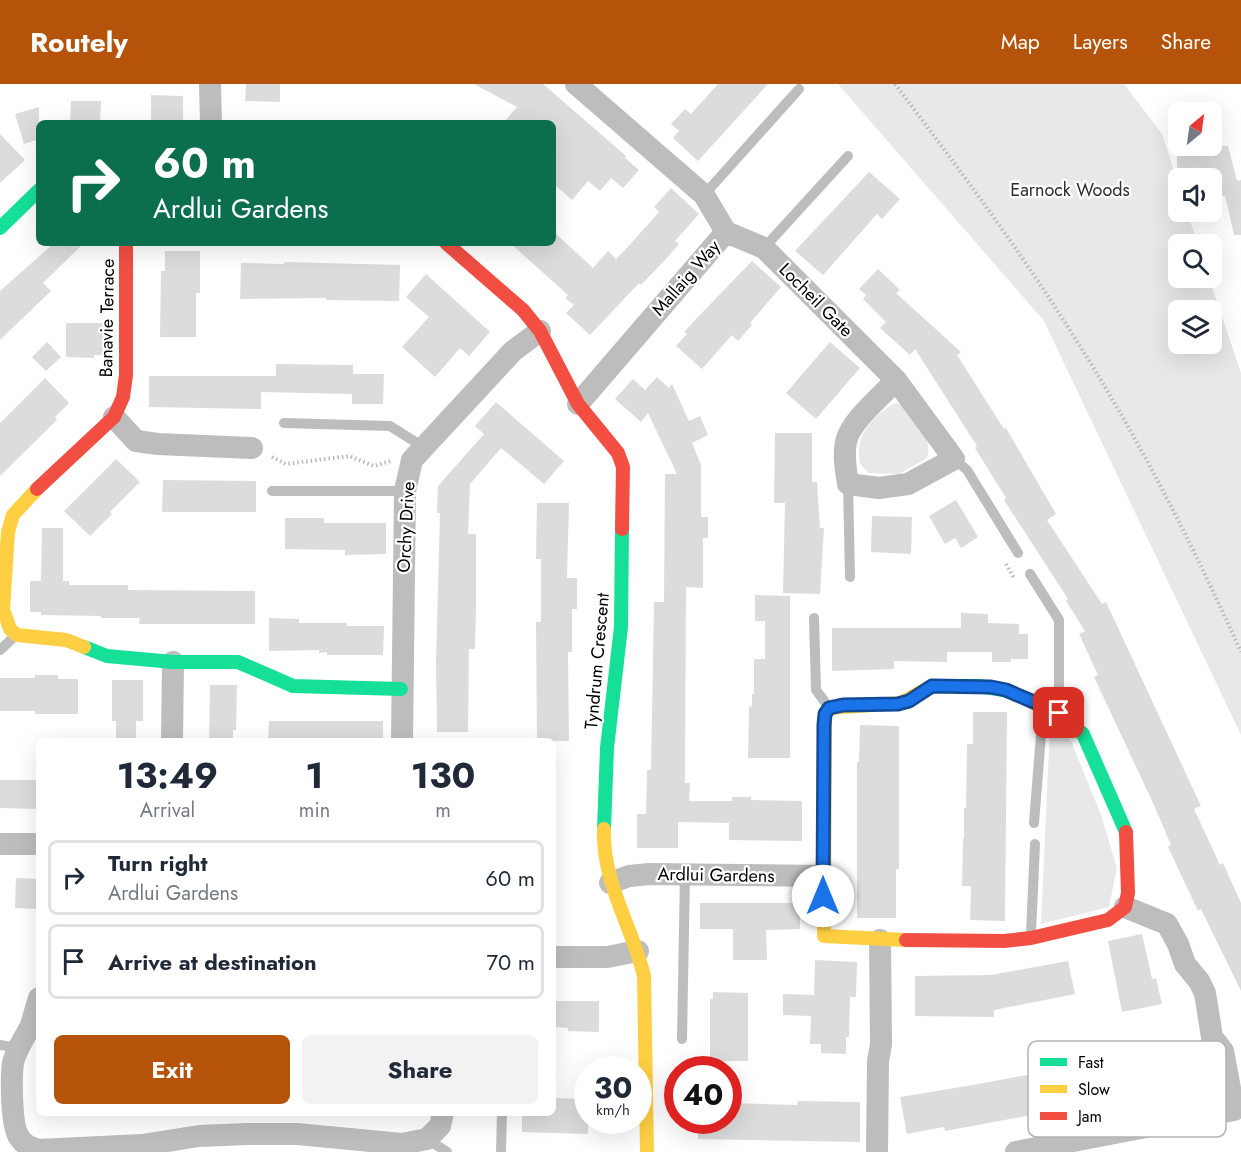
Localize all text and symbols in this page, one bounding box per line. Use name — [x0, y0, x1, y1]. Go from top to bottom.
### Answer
text: Routely — [30, 22, 128, 63]
text: Map — [1001, 27, 1040, 57]
text: Layers — [1073, 27, 1128, 57]
text: Share — [1161, 27, 1211, 57]
north arrow — [1168, 102, 1222, 156]
map controls — [1168, 102, 1222, 354]
text: 60 m — [153, 133, 256, 194]
icon: right — [54, 144, 132, 222]
button: sound — [1168, 168, 1222, 222]
park label: Earnock Woods — [1010, 177, 1130, 203]
text: Ardlui Gardens — [153, 189, 329, 228]
street label: Mallaig Way — [646, 234, 726, 322]
button: search — [1168, 234, 1222, 288]
street label: Locheil Gate — [773, 257, 859, 343]
street label: Banavie Terrace — [93, 258, 121, 378]
button: layers — [1168, 300, 1222, 354]
street label: Orchy Drive — [391, 481, 421, 573]
street label: Tyndrum Crescent — [578, 591, 616, 730]
pin — [1033, 687, 1084, 738]
icon: arrive — [1042, 696, 1075, 729]
text: 13:49 — [117, 749, 218, 801]
text: 1 — [305, 749, 324, 801]
text: 130 — [411, 749, 475, 801]
text: Arrival — [140, 796, 195, 825]
text: min — [299, 796, 330, 825]
text: m — [435, 796, 451, 825]
text: Turn right — [108, 847, 208, 879]
icon: right — [57, 861, 90, 894]
street label: Ardlui Gardens — [657, 861, 775, 889]
text: 60 m — [485, 862, 535, 894]
position arrow — [791, 864, 855, 928]
text: Ardlui Gardens — [108, 879, 238, 908]
icon: arrive — [57, 945, 90, 978]
text: Arrive at destination — [108, 946, 317, 978]
text: 70 m — [486, 946, 535, 978]
button: Exit — [54, 1035, 290, 1104]
button: Share — [302, 1035, 538, 1104]
legend — [1028, 1041, 1226, 1137]
text: Fast — [1078, 1051, 1104, 1074]
speed limit sign: 40 — [664, 1056, 742, 1134]
text: 30 — [594, 1066, 632, 1109]
text: Slow — [1078, 1078, 1110, 1101]
text: km/h — [596, 1099, 630, 1121]
text: Jam — [1076, 1105, 1102, 1128]

